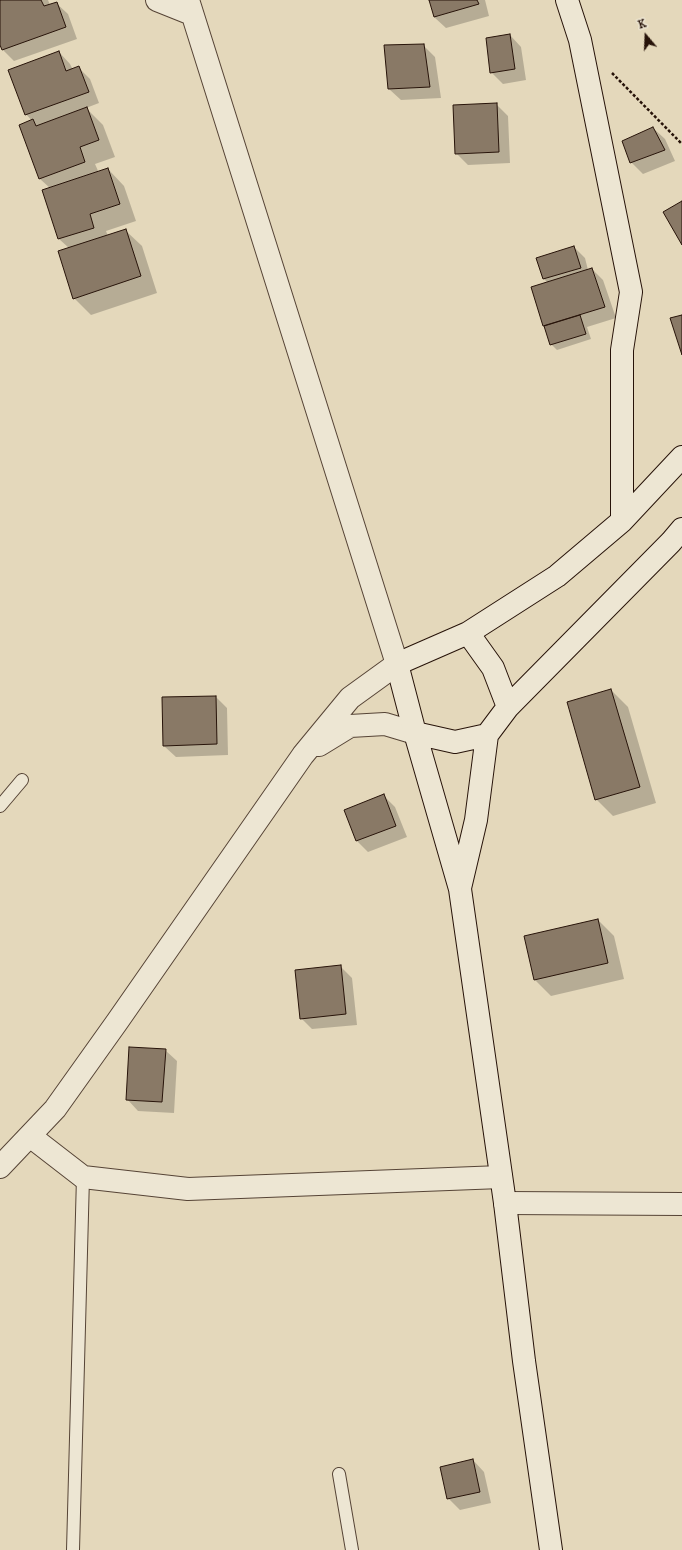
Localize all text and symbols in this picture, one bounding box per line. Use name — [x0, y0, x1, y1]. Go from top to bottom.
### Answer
north arrow — [626, 16, 666, 56]
text: K — [636, 17, 648, 33]

